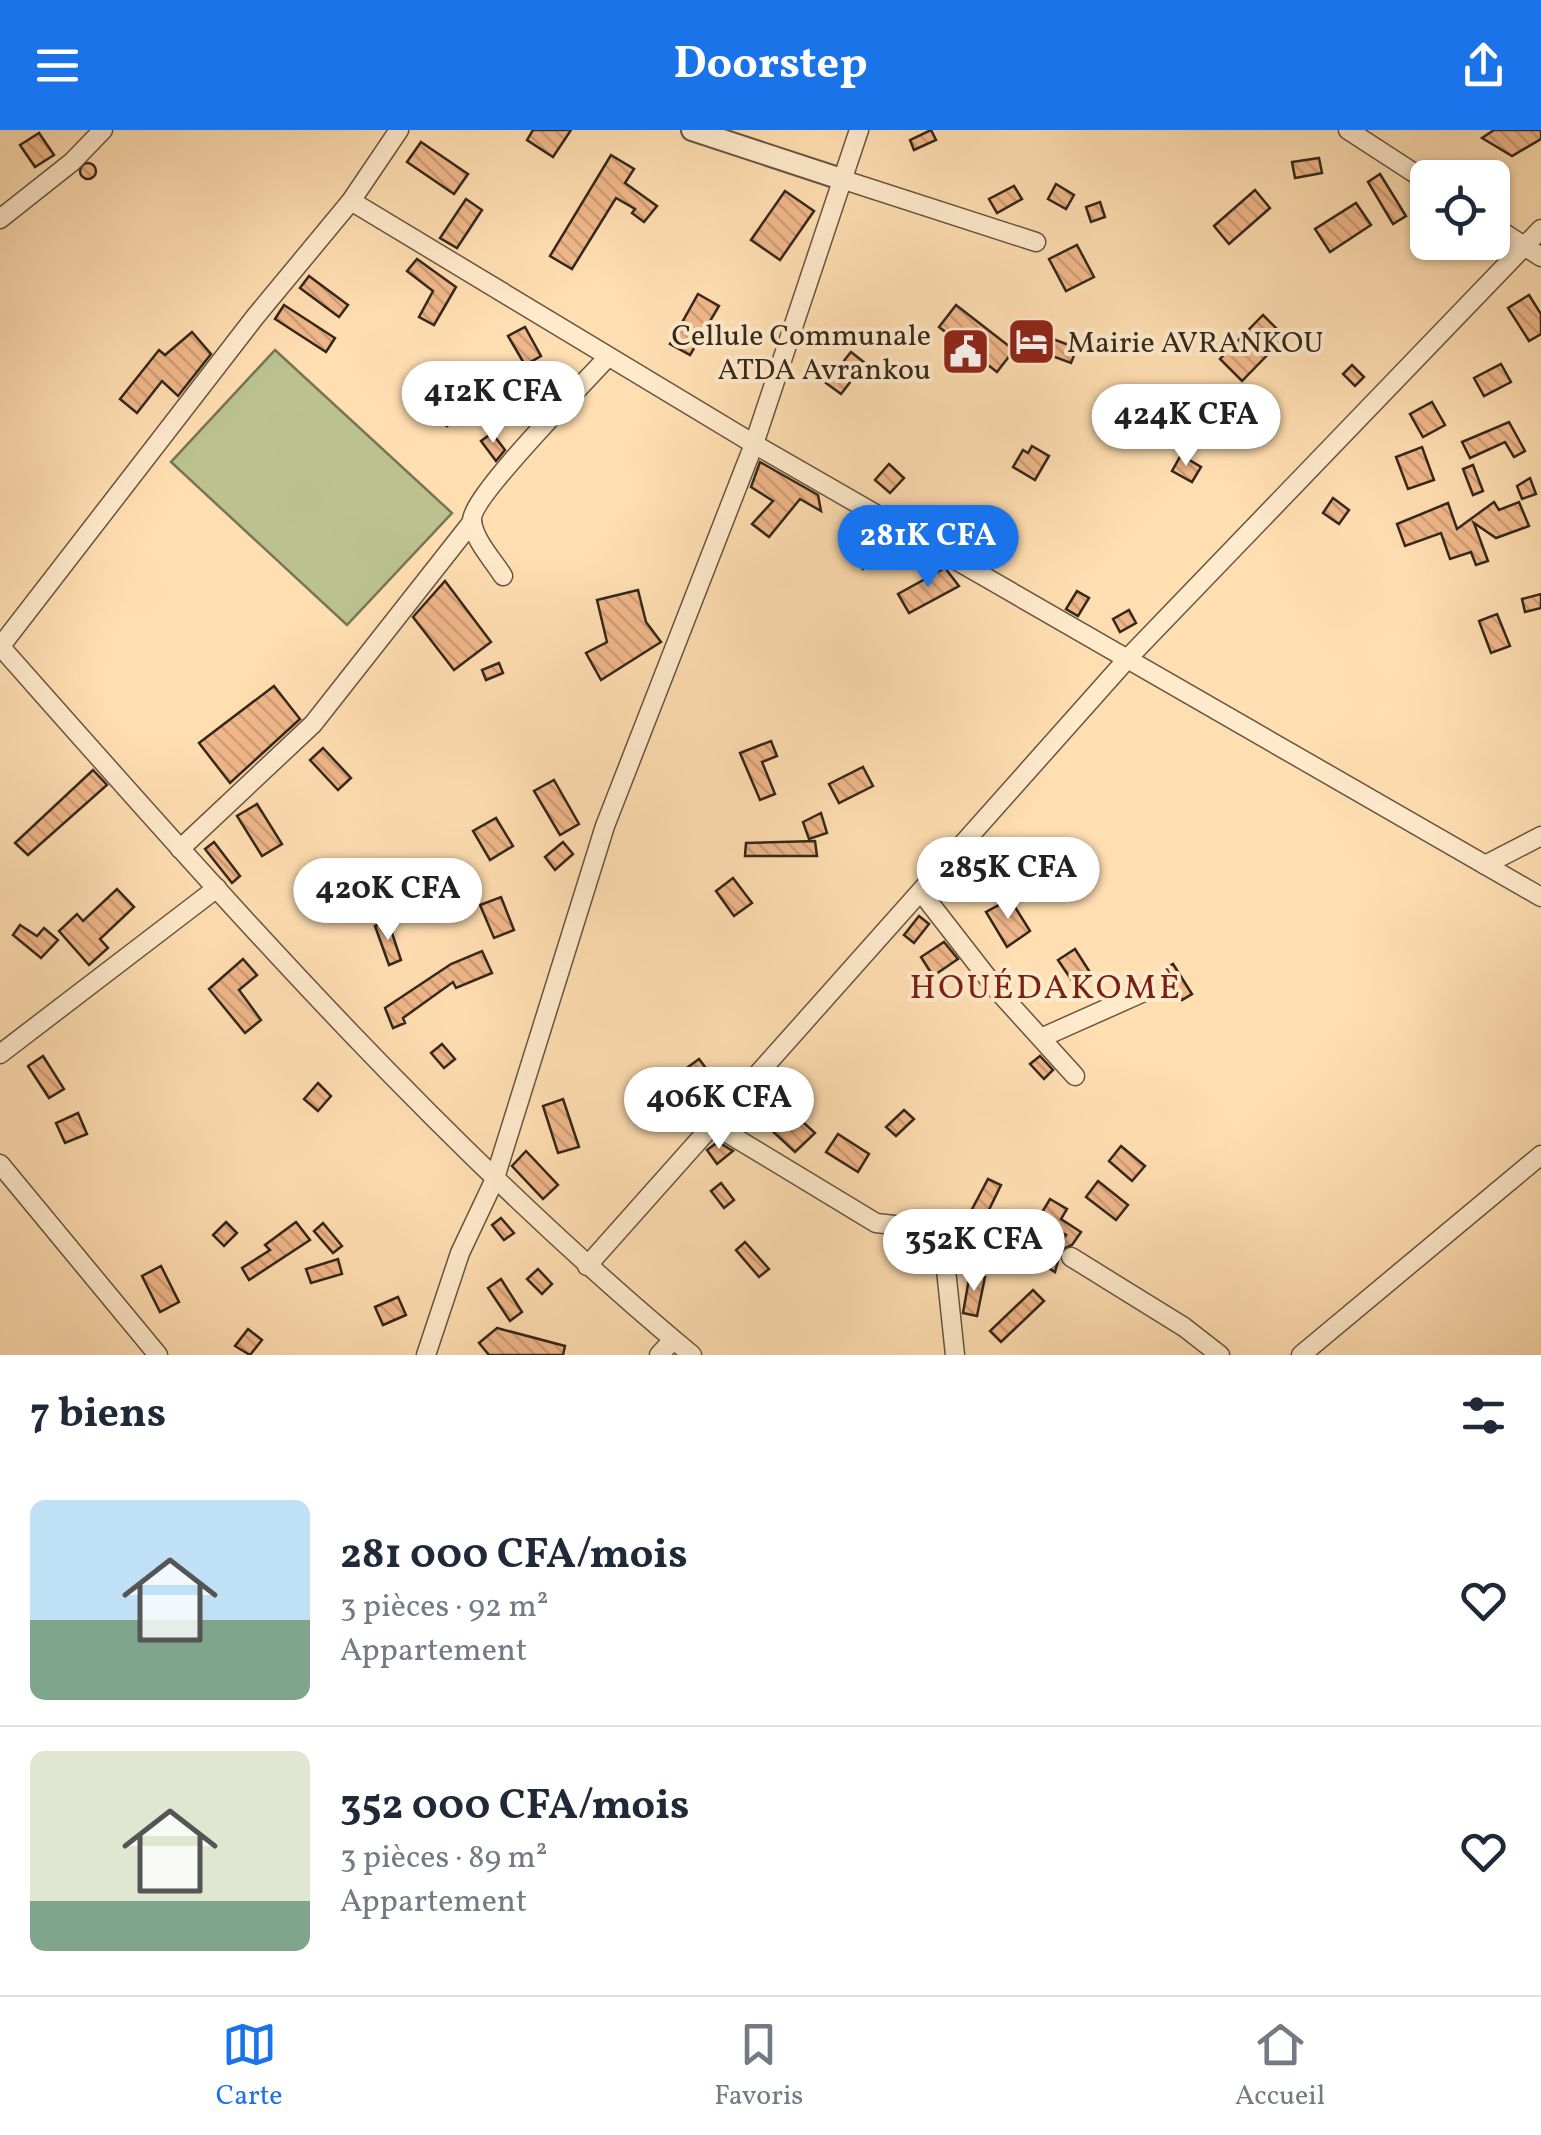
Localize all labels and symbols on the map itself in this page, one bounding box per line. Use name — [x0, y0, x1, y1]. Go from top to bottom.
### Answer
place label: Cellule Communale ATDA Avrankou — [672, 316, 931, 392]
hotel icon: Mairie AVRANKOU — [1006, 316, 1058, 368]
place label: Mairie AVRANKOU — [1067, 323, 1323, 365]
public building icon: Cellule Communale ATDA Avrankou — [940, 326, 992, 378]
pin: 412K CFA — [390, 361, 596, 446]
pin: 424K CFA — [1083, 384, 1289, 469]
pin: 281K CFA — [825, 505, 1031, 590]
pin: 285K CFA — [905, 837, 1111, 922]
pin: 420K CFA — [285, 858, 491, 943]
district label: HOUÉDAKOMÈ — [910, 965, 1182, 1013]
pin: 406K CFA — [616, 1067, 822, 1152]
pin: 352K CFA — [871, 1209, 1077, 1294]

